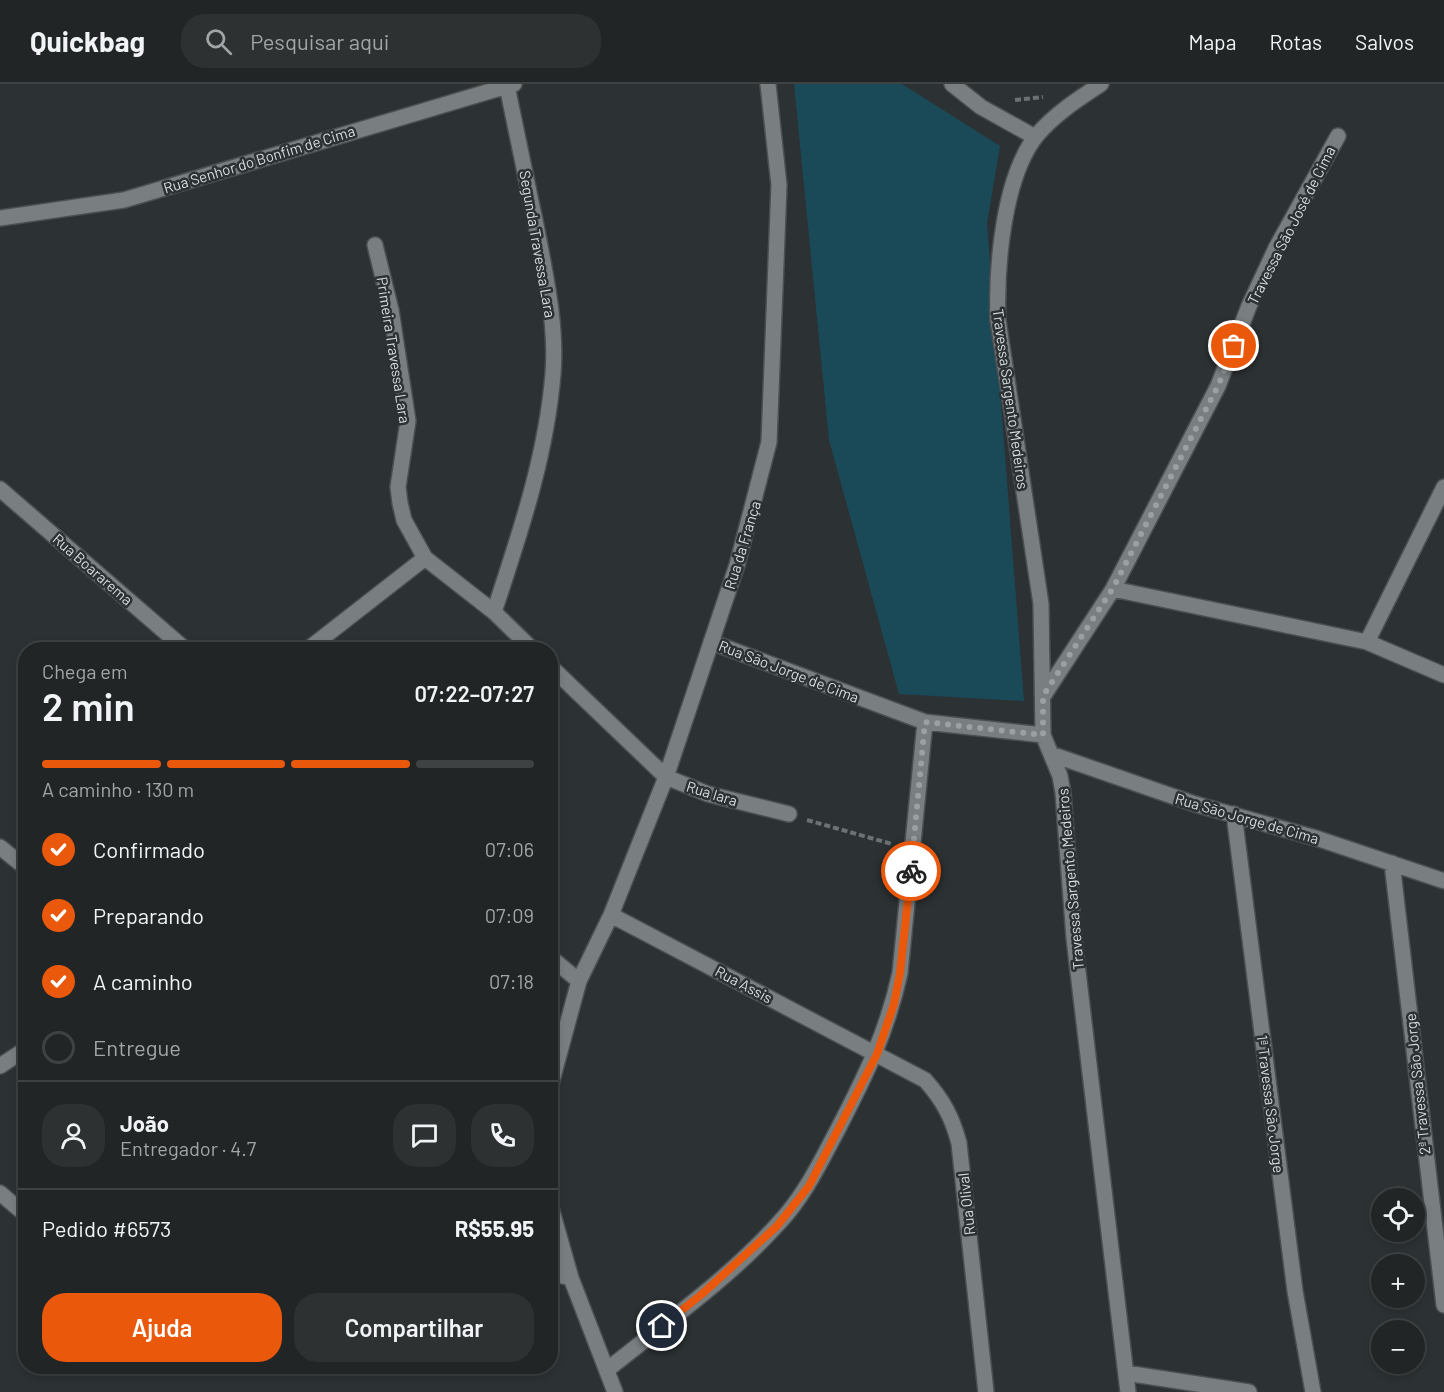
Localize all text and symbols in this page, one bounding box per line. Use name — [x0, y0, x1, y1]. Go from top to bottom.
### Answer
search box — [181, 14, 601, 68]
text: Quickbag — [30, 24, 145, 58]
icon: search — [202, 25, 235, 58]
text: Pesquisar aqui — [250, 28, 389, 54]
text: Mapa — [1188, 29, 1236, 54]
text: Rotas — [1269, 29, 1322, 54]
text: Salvos — [1355, 29, 1414, 54]
street label: Rua Senhor do Bonfim de Cima — [161, 121, 357, 197]
street label: Travessa São José de Cima — [1243, 143, 1339, 307]
street label: Segunda Travessa Lara — [516, 169, 560, 319]
street label: Primeira Travessa Lara — [374, 275, 414, 425]
street label: Travessa Sargento Medeiros — [989, 308, 1033, 490]
pin — [1208, 320, 1259, 371]
icon: bag — [1217, 329, 1250, 362]
street label: Rua da França — [720, 499, 764, 591]
street label: Rua Boararema — [49, 530, 137, 608]
street label: Rua São Jorge de Cima — [716, 636, 862, 706]
text: Chega em — [42, 659, 128, 683]
text: 07:22–07:27 — [415, 680, 534, 706]
text: 2 min — [42, 682, 135, 729]
text: A caminho · 130 m — [42, 777, 194, 801]
street label: Rua Iara — [684, 777, 740, 809]
street label: Travessa Sargento Medeiros — [1053, 788, 1087, 970]
street label: Rua São Jorge de Cima — [1173, 789, 1321, 847]
icon: check — [42, 833, 75, 866]
text: Confirmado — [93, 836, 205, 862]
text: 07:06 — [485, 837, 534, 861]
courier — [881, 841, 941, 901]
icon: bike — [895, 855, 928, 888]
icon: check — [42, 899, 75, 932]
text: Preparando — [93, 902, 204, 928]
text: 07:09 — [485, 903, 534, 927]
street label: Rua Assis — [712, 961, 776, 1007]
icon: check — [42, 965, 75, 998]
text: A caminho — [93, 968, 193, 994]
text: 07:18 — [489, 969, 534, 993]
street label: 2ª Travessa São Jorge — [1401, 1013, 1433, 1155]
text: Entregue — [93, 1034, 181, 1060]
street label: 1ª Travessa São Jorge — [1254, 1034, 1288, 1174]
button: person — [42, 1104, 105, 1167]
button: chat — [393, 1104, 456, 1167]
button: phone — [471, 1104, 534, 1167]
text: João — [120, 1110, 169, 1136]
text: Entregador · 4.7 — [120, 1136, 256, 1160]
street label: Rua Olival — [954, 1172, 978, 1236]
map controls — [1371, 1188, 1425, 1374]
button: locate — [1371, 1188, 1425, 1242]
text: Pedido #6573 — [42, 1215, 171, 1241]
text: R$55.95 — [455, 1215, 534, 1241]
button: + — [1371, 1254, 1425, 1308]
button: Ajuda — [42, 1293, 282, 1362]
button: Compartilhar — [294, 1293, 534, 1362]
pin — [636, 1300, 687, 1351]
icon: home — [645, 1309, 678, 1342]
button: − — [1371, 1320, 1425, 1374]

